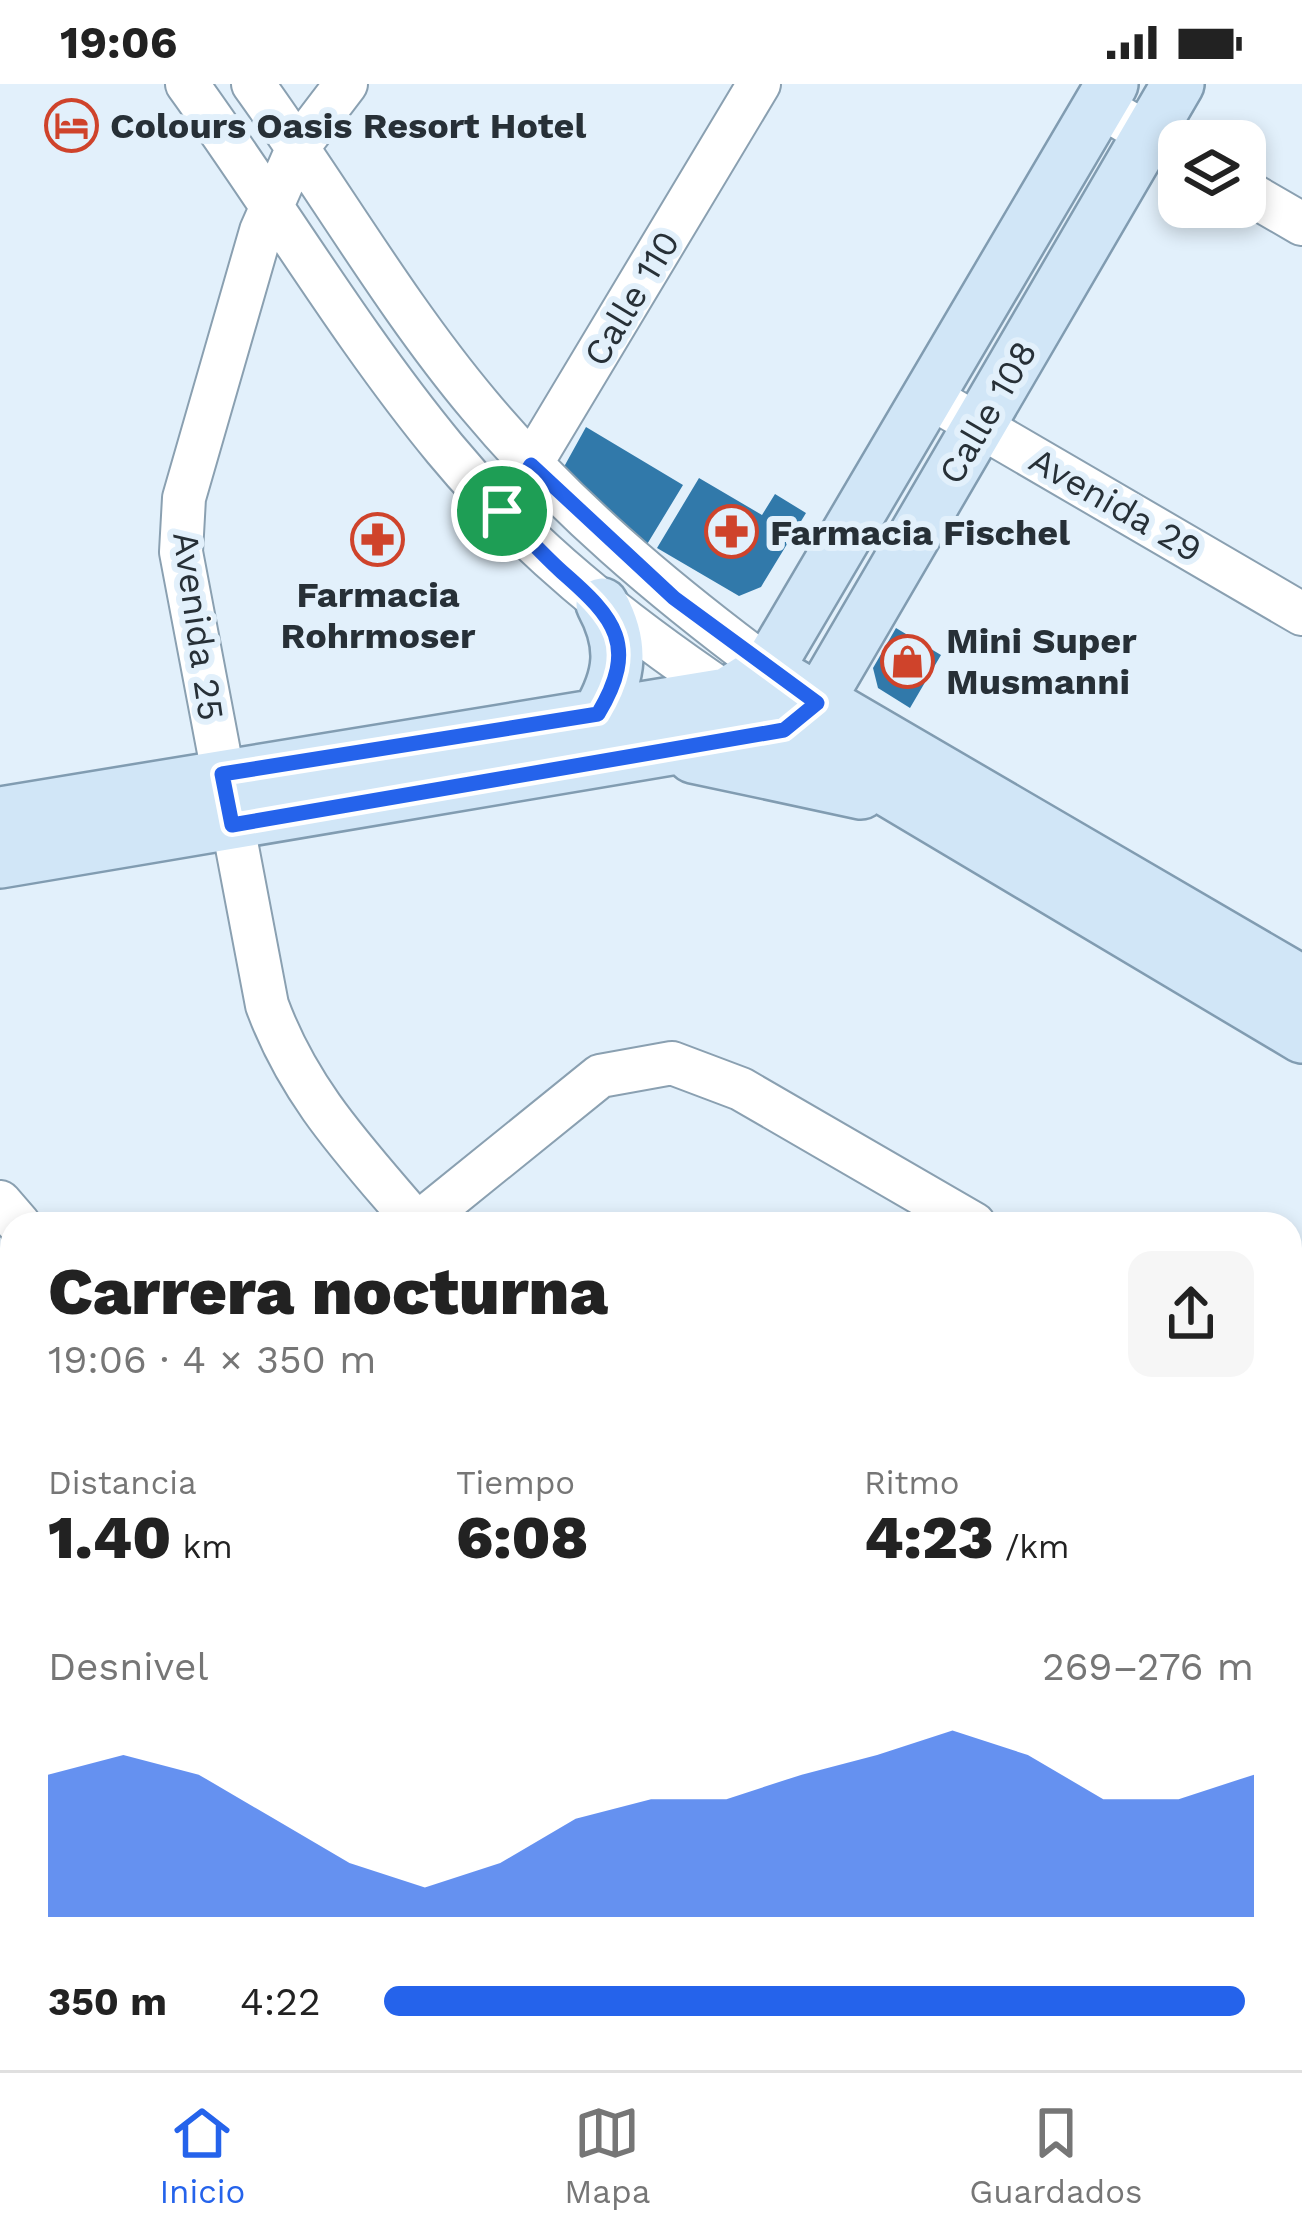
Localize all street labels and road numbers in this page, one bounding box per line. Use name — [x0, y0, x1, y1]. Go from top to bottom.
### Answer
street label: Calle 110 — [575, 223, 688, 374]
street label: Calle 108 — [930, 334, 1046, 491]
street label: Avenida 29 — [1022, 439, 1209, 571]
street label: Avenida 25 — [164, 529, 232, 723]

